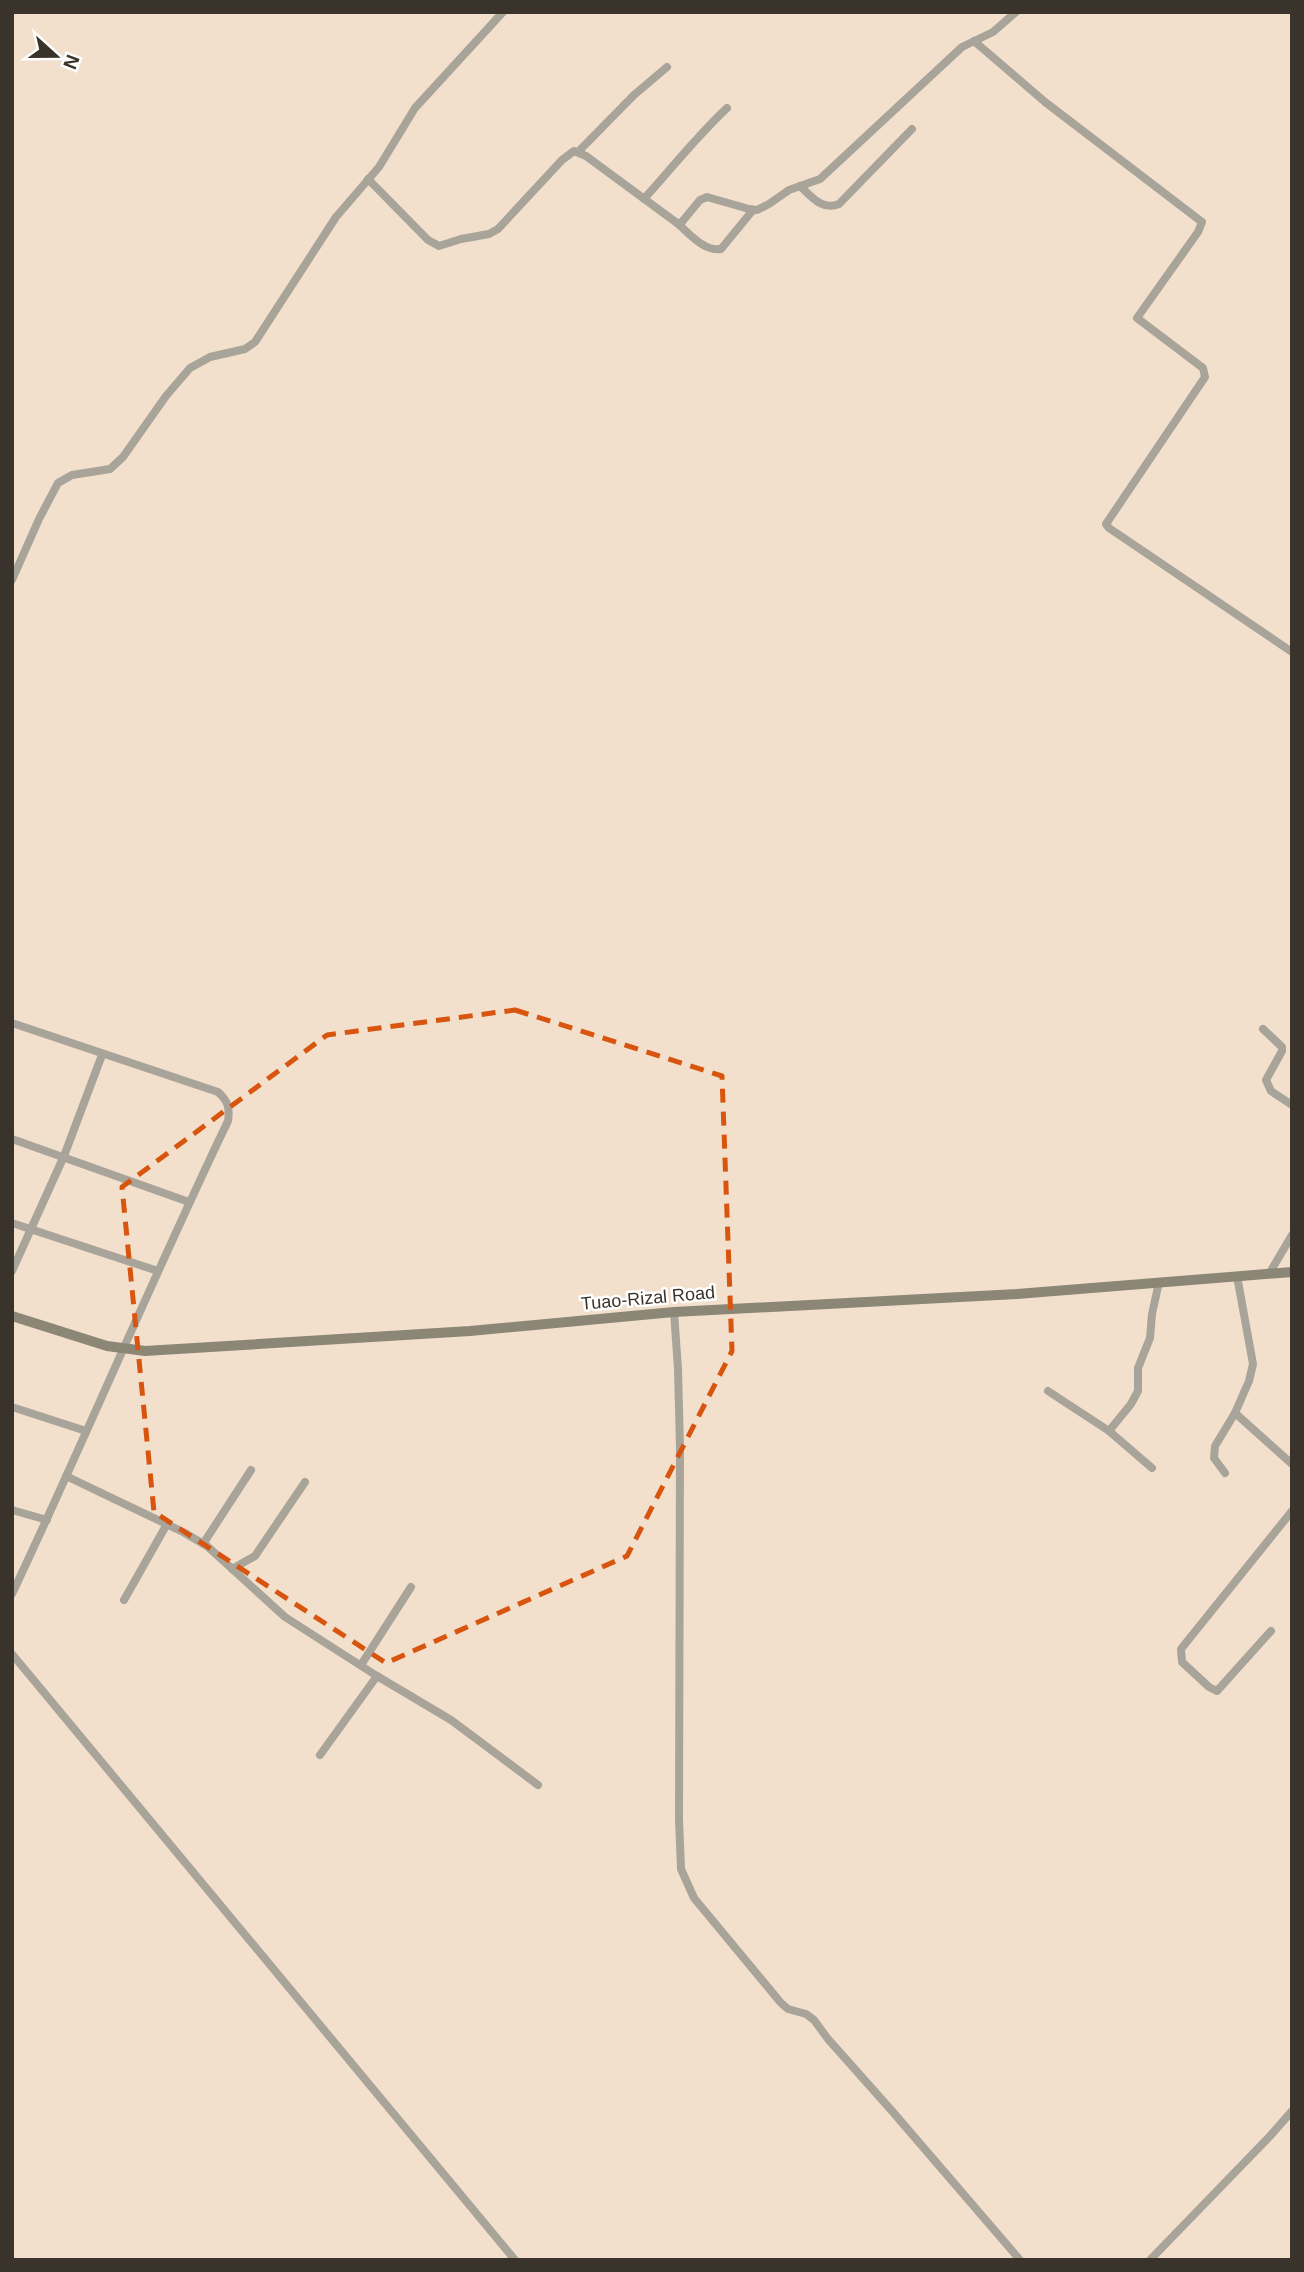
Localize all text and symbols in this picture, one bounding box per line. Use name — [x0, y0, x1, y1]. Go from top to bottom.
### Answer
north arrow — [21, 21, 91, 91]
text: N — [59, 52, 84, 72]
street label: Tuao-Rizal Road — [580, 1282, 716, 1314]

